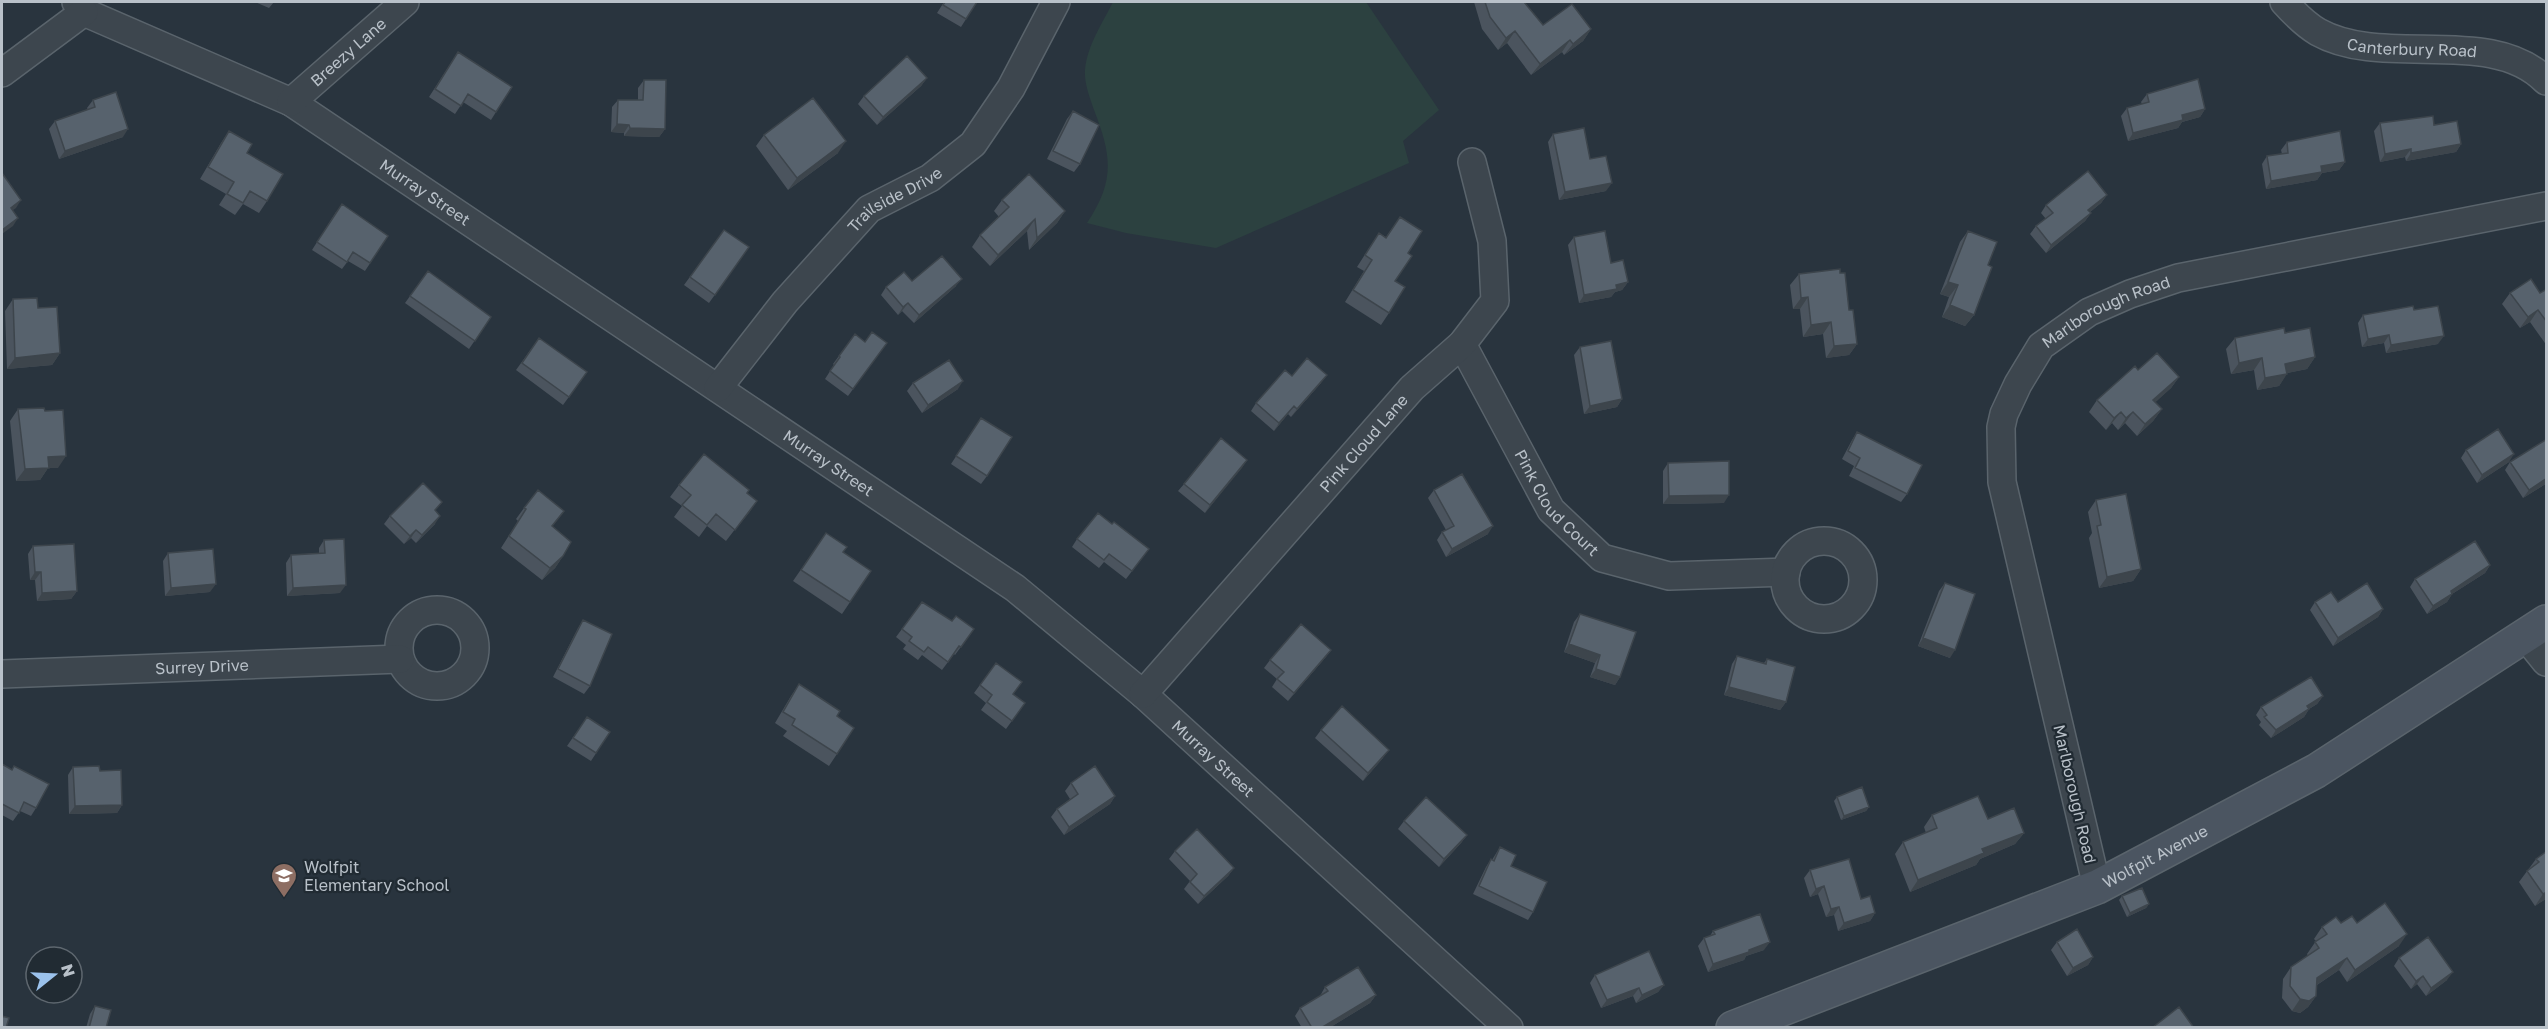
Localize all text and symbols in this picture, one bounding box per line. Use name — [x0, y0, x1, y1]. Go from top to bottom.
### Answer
street label: Breezy Lane — [306, 13, 390, 90]
street label: Canterbury Road — [2345, 33, 2478, 61]
street label: Murray Street — [376, 154, 474, 230]
street label: Trailside Drive — [843, 162, 946, 236]
street label: Marlborough Road — [2038, 271, 2173, 352]
street label: Pink Cloud Lane — [1315, 390, 1412, 496]
street label: Murray Street — [779, 425, 878, 500]
street label: Pink Cloud Court — [1510, 446, 1603, 560]
street label: Surrey Drive — [155, 655, 249, 678]
street label: Murray Street — [1168, 715, 1259, 801]
street label: Marlborough Road — [2049, 723, 2101, 865]
street label: Wolfpit Avenue — [2099, 820, 2211, 892]
place label: Wolfpit Elementary School — [304, 857, 449, 895]
school or university icon: Wolfpit Elementary School — [269, 861, 299, 899]
north arrow — [24, 945, 84, 1005]
text: N — [57, 961, 80, 979]

